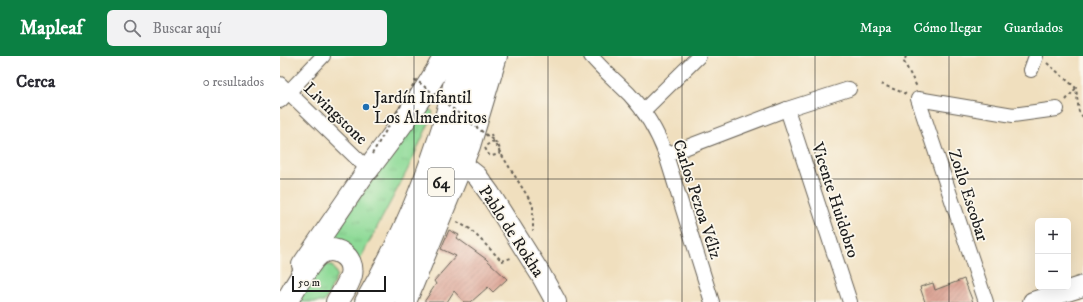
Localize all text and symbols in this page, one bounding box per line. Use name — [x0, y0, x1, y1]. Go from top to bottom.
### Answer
search box — [107, 10, 387, 46]
text: Mapleaf — [20, 17, 83, 40]
icon: search — [121, 17, 143, 39]
text: Buscar aquí — [153, 19, 221, 38]
text: Mapa — [860, 19, 891, 37]
text: Cómo llegar — [913, 19, 982, 37]
text: Guardados — [1004, 19, 1063, 37]
text: Cerca — [16, 71, 55, 93]
text: 0 resultados — [203, 74, 264, 90]
street label: Livingstone — [299, 78, 372, 150]
place label: Jardín Infantil Los Almendritos — [372, 87, 487, 129]
marker: Jardín Infantil Los Almendritos — [361, 102, 371, 112]
street label: Carlos Pezoa Véliz — [667, 137, 727, 262]
street label: Vicente Huidobro — [806, 139, 864, 261]
street label: Zoilo Escobar — [943, 147, 993, 245]
road number: 64 — [428, 168, 454, 196]
street label: Pablo de Rokha — [473, 181, 549, 282]
map controls — [1035, 218, 1071, 290]
button: + — [1035, 218, 1071, 254]
button: − — [1035, 254, 1071, 290]
scale bar — [292, 274, 386, 293]
text: 50 m — [298, 276, 320, 290]

